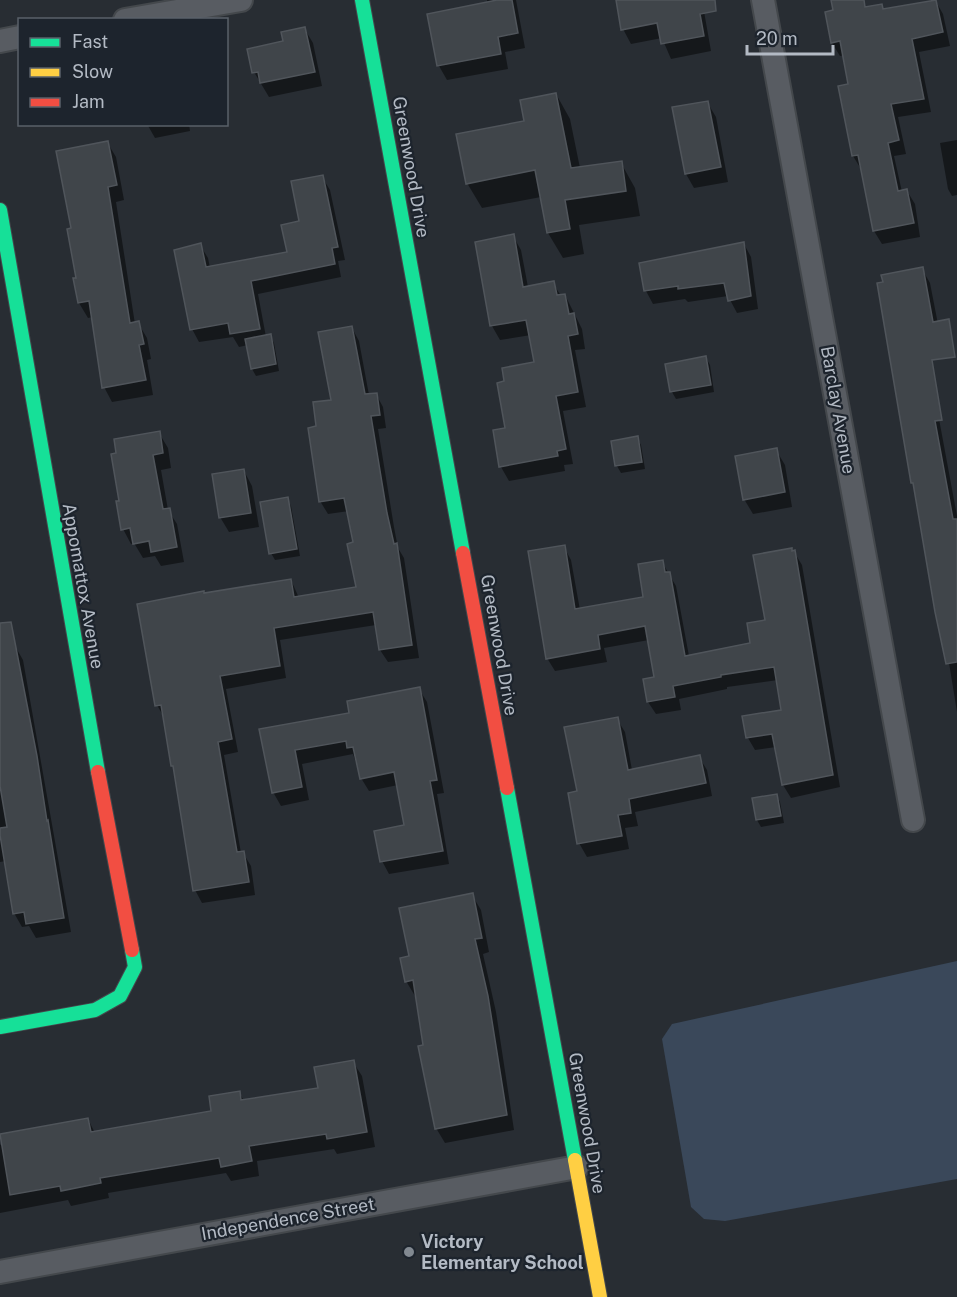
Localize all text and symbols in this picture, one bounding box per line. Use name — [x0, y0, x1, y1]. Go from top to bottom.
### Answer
legend — [18, 18, 228, 126]
scale bar — [747, 18, 832, 56]
text: 20 m — [756, 28, 798, 49]
text: Fast — [72, 31, 108, 52]
text: Slow — [72, 61, 113, 82]
text: Jam — [72, 91, 105, 112]
street label: Greenwood Drive — [389, 95, 434, 239]
street label: Barclay Avenue — [817, 344, 860, 475]
street label: Appomattox Avenue — [59, 501, 108, 671]
street label: Greenwood Drive — [477, 573, 522, 717]
street label: Greenwood Drive — [565, 1051, 610, 1195]
street label: Independence Street — [200, 1193, 376, 1244]
place label: Victory Elementary School — [421, 1231, 584, 1273]
marker: Victory Elementary School — [402, 1245, 416, 1259]

